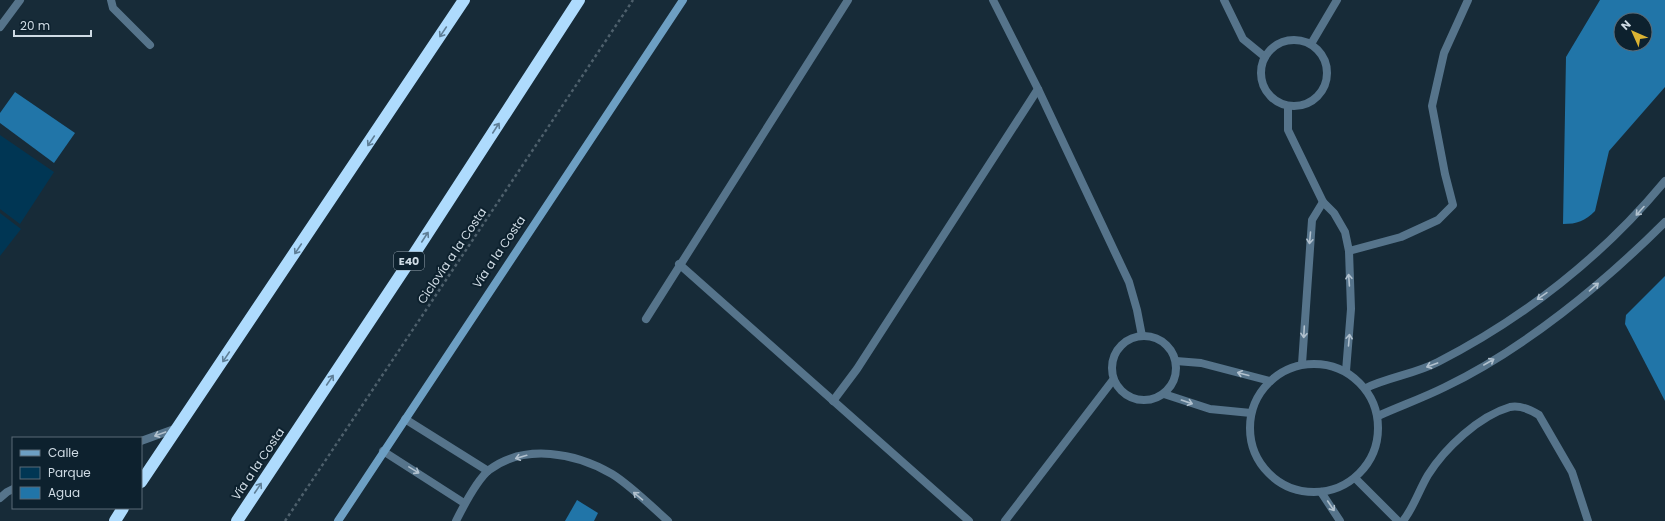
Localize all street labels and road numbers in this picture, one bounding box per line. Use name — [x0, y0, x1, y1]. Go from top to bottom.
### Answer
street label: Ciclovía a la Costa — [413, 204, 490, 307]
street label: Vía a la Costa — [468, 212, 529, 291]
road number: E40 — [394, 252, 424, 270]
street label: Vía a la Costa — [227, 424, 288, 503]

